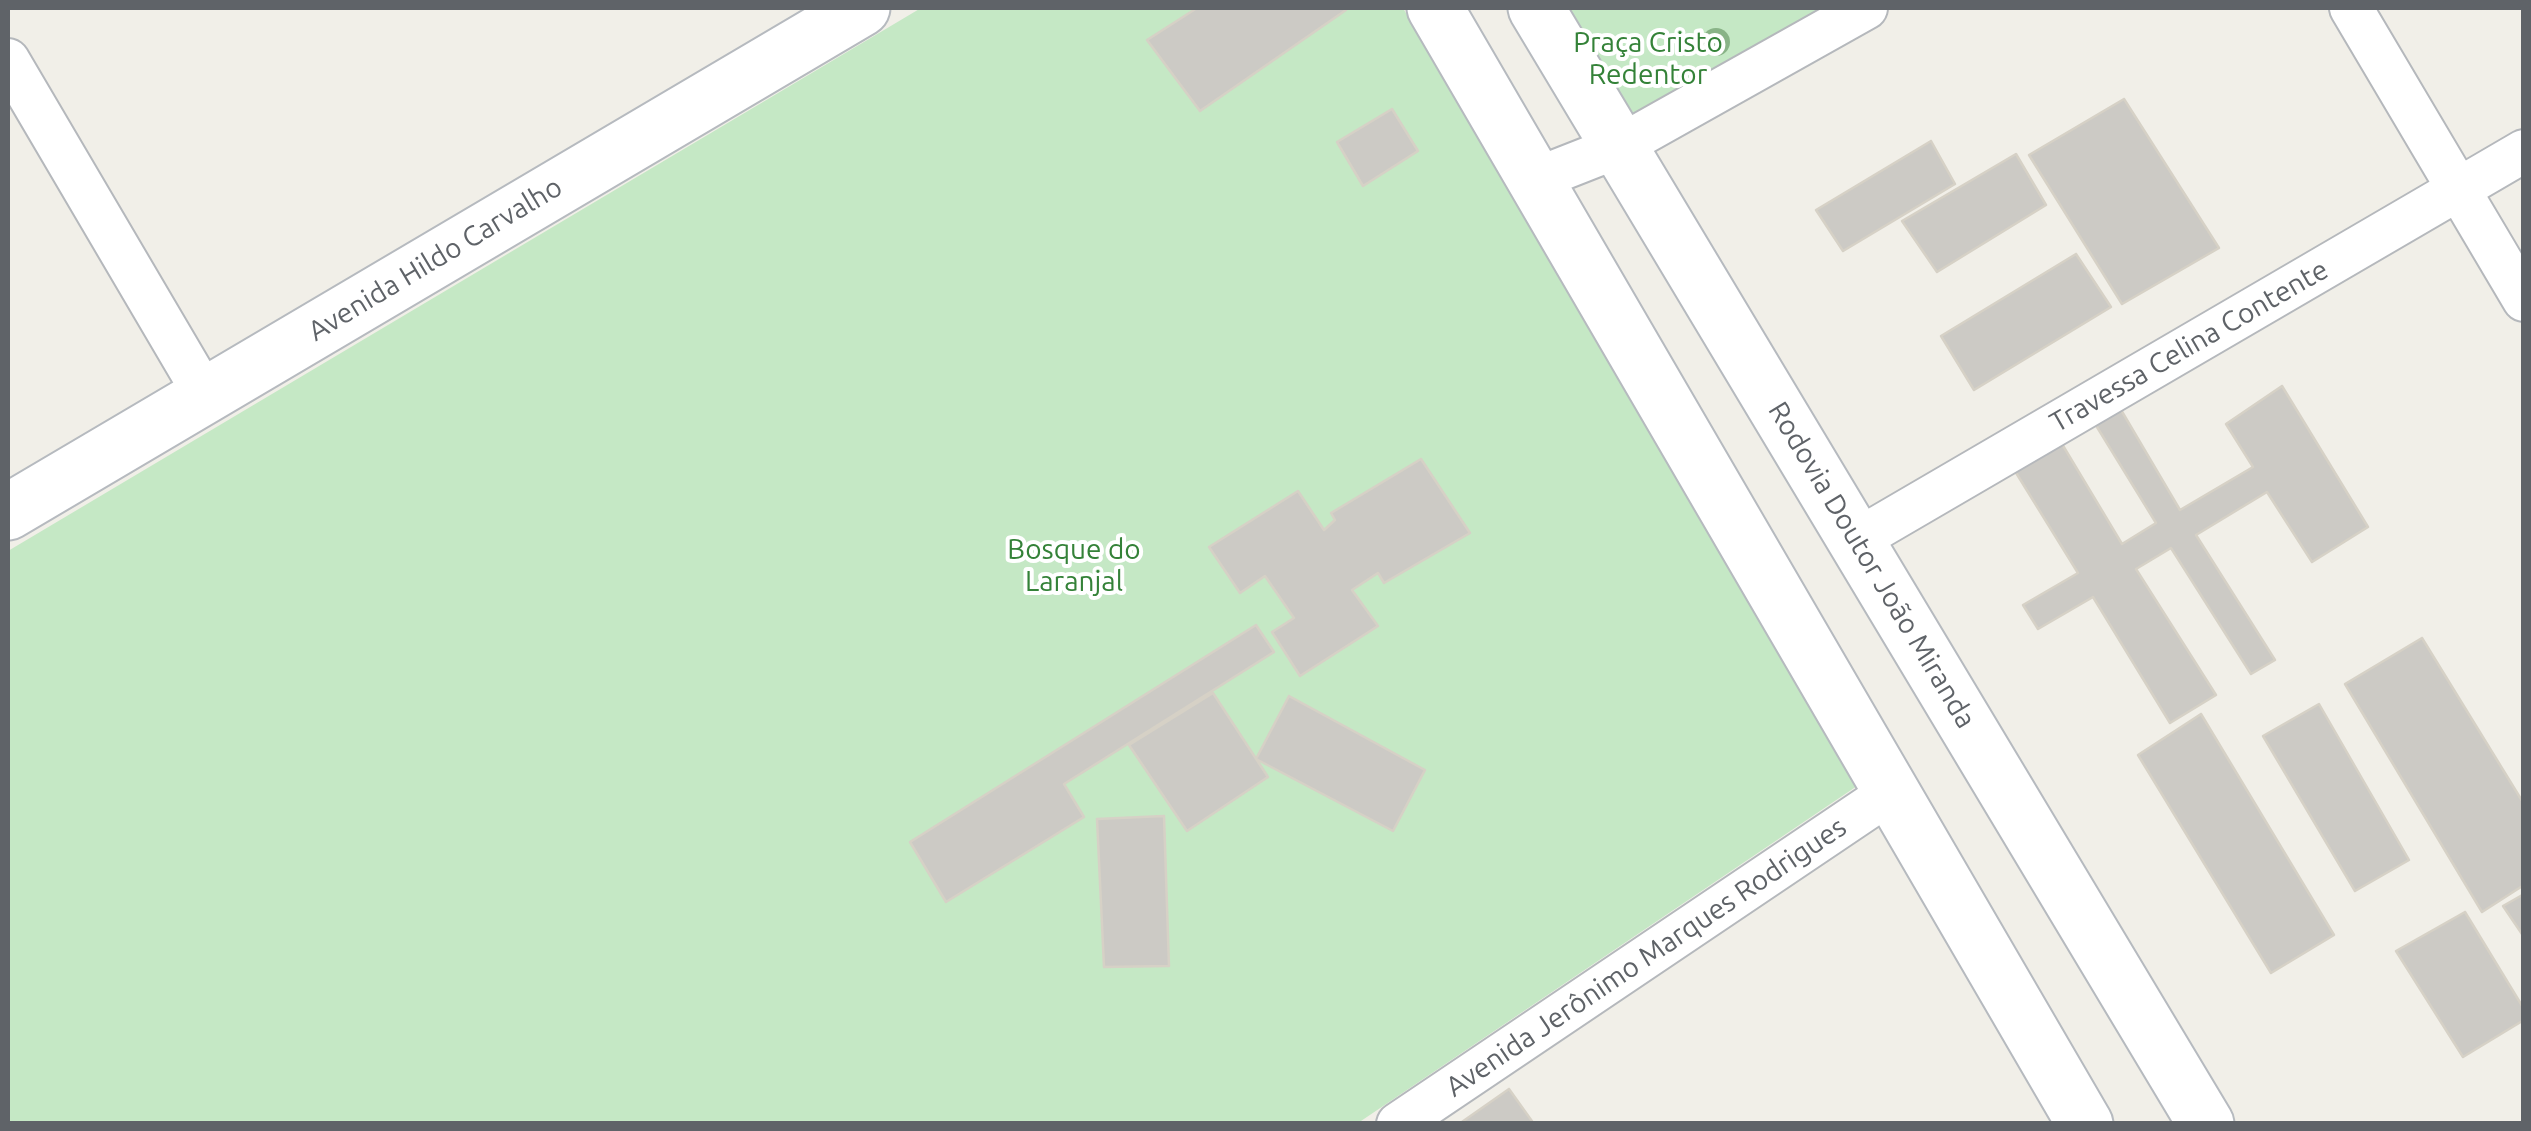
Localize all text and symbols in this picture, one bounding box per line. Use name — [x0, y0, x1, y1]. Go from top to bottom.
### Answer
park label: Praça Cristo Redentor — [1573, 26, 1723, 92]
street label: Avenida Hildo Carvalho — [302, 170, 568, 348]
street label: Travessa Celina Contente — [2044, 253, 2334, 439]
street label: Rodovia Doutor João Miranda — [1761, 396, 1983, 734]
park label: Bosque do Laranjal — [1007, 533, 1141, 599]
street label: Avenida Jerônimo Marques Rodrigues — [1439, 810, 1853, 1104]

